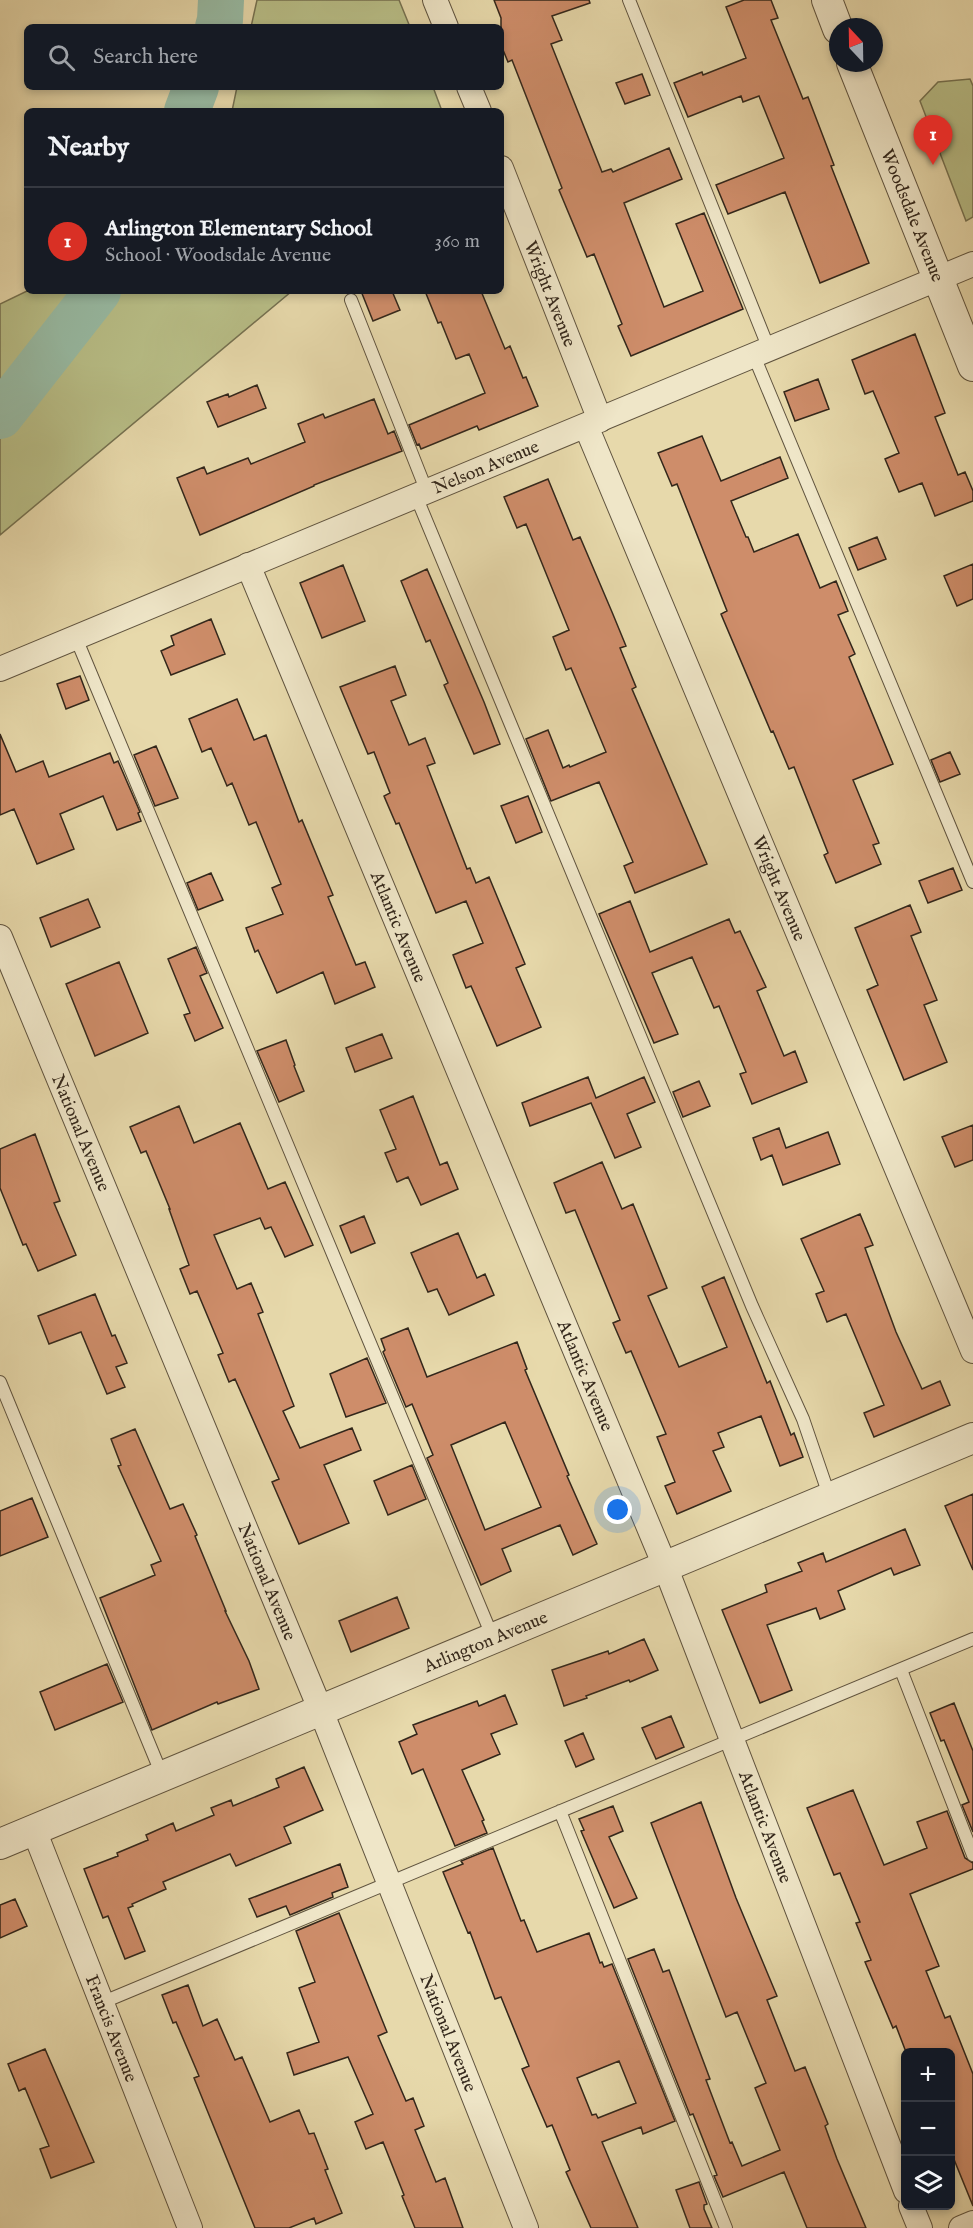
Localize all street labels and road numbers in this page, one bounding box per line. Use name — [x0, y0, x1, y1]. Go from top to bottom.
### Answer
street label: Woodsdale Avenue — [875, 146, 948, 286]
street label: Wright Avenue — [518, 238, 580, 351]
street label: Nelson Avenue — [430, 436, 543, 501]
street label: Wright Avenue — [746, 833, 810, 945]
street label: Atlantic Avenue — [364, 868, 431, 986]
street label: National Avenue — [45, 1071, 114, 1195]
street label: Atlantic Avenue — [551, 1316, 618, 1435]
street label: National Avenue — [231, 1520, 301, 1644]
street label: Arlington Avenue — [420, 1607, 552, 1679]
street label: Atlantic Avenue — [732, 1767, 796, 1887]
street label: National Avenue — [413, 1971, 481, 2095]
street label: Francis Avenue — [79, 1972, 142, 2086]

